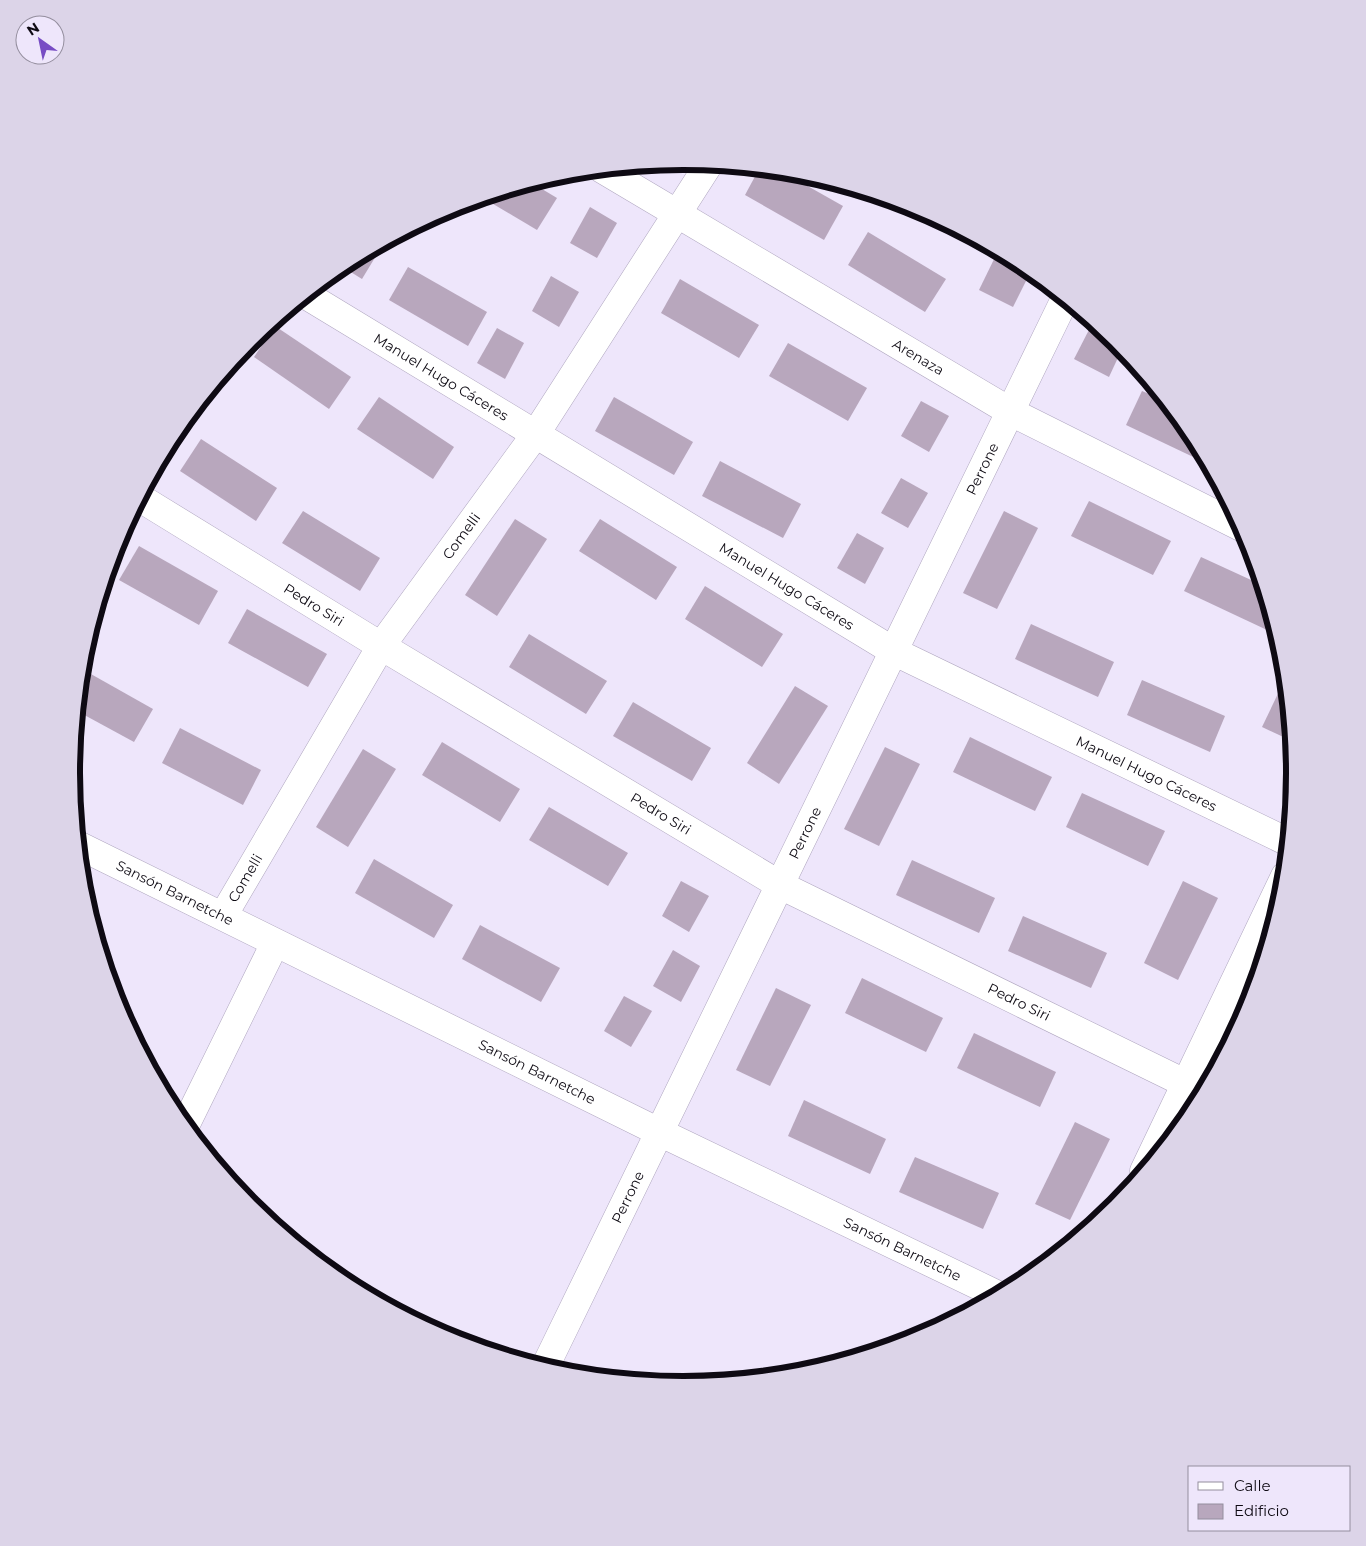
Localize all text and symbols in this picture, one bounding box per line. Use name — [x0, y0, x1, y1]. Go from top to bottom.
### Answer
north arrow — [15, 15, 65, 65]
text: N — [23, 18, 43, 40]
street label: Manuel Hugo Cáceres — [370, 329, 512, 425]
street label: Arenaza — [889, 335, 948, 379]
street label: Perrone — [962, 440, 1003, 498]
street label: Comelli — [438, 509, 484, 563]
street label: Manuel Hugo Cáceres — [716, 539, 857, 634]
street label: Pedro Siri — [280, 579, 347, 630]
street label: Manuel Hugo Cáceres — [1073, 732, 1220, 815]
street label: Pedro Siri — [627, 789, 694, 839]
street label: Perrone — [785, 804, 825, 862]
street label: Comelli — [224, 851, 266, 905]
street label: Sansón Barnetche — [113, 856, 236, 929]
street label: Pedro Siri — [985, 979, 1053, 1025]
street label: Sansón Barnetche — [475, 1035, 599, 1108]
street label: Perrone — [607, 1168, 648, 1226]
street label: Sansón Barnetche — [840, 1213, 964, 1285]
legend — [1188, 1466, 1351, 1531]
text: Calle — [1234, 1476, 1271, 1495]
text: Edificio — [1234, 1501, 1289, 1520]

